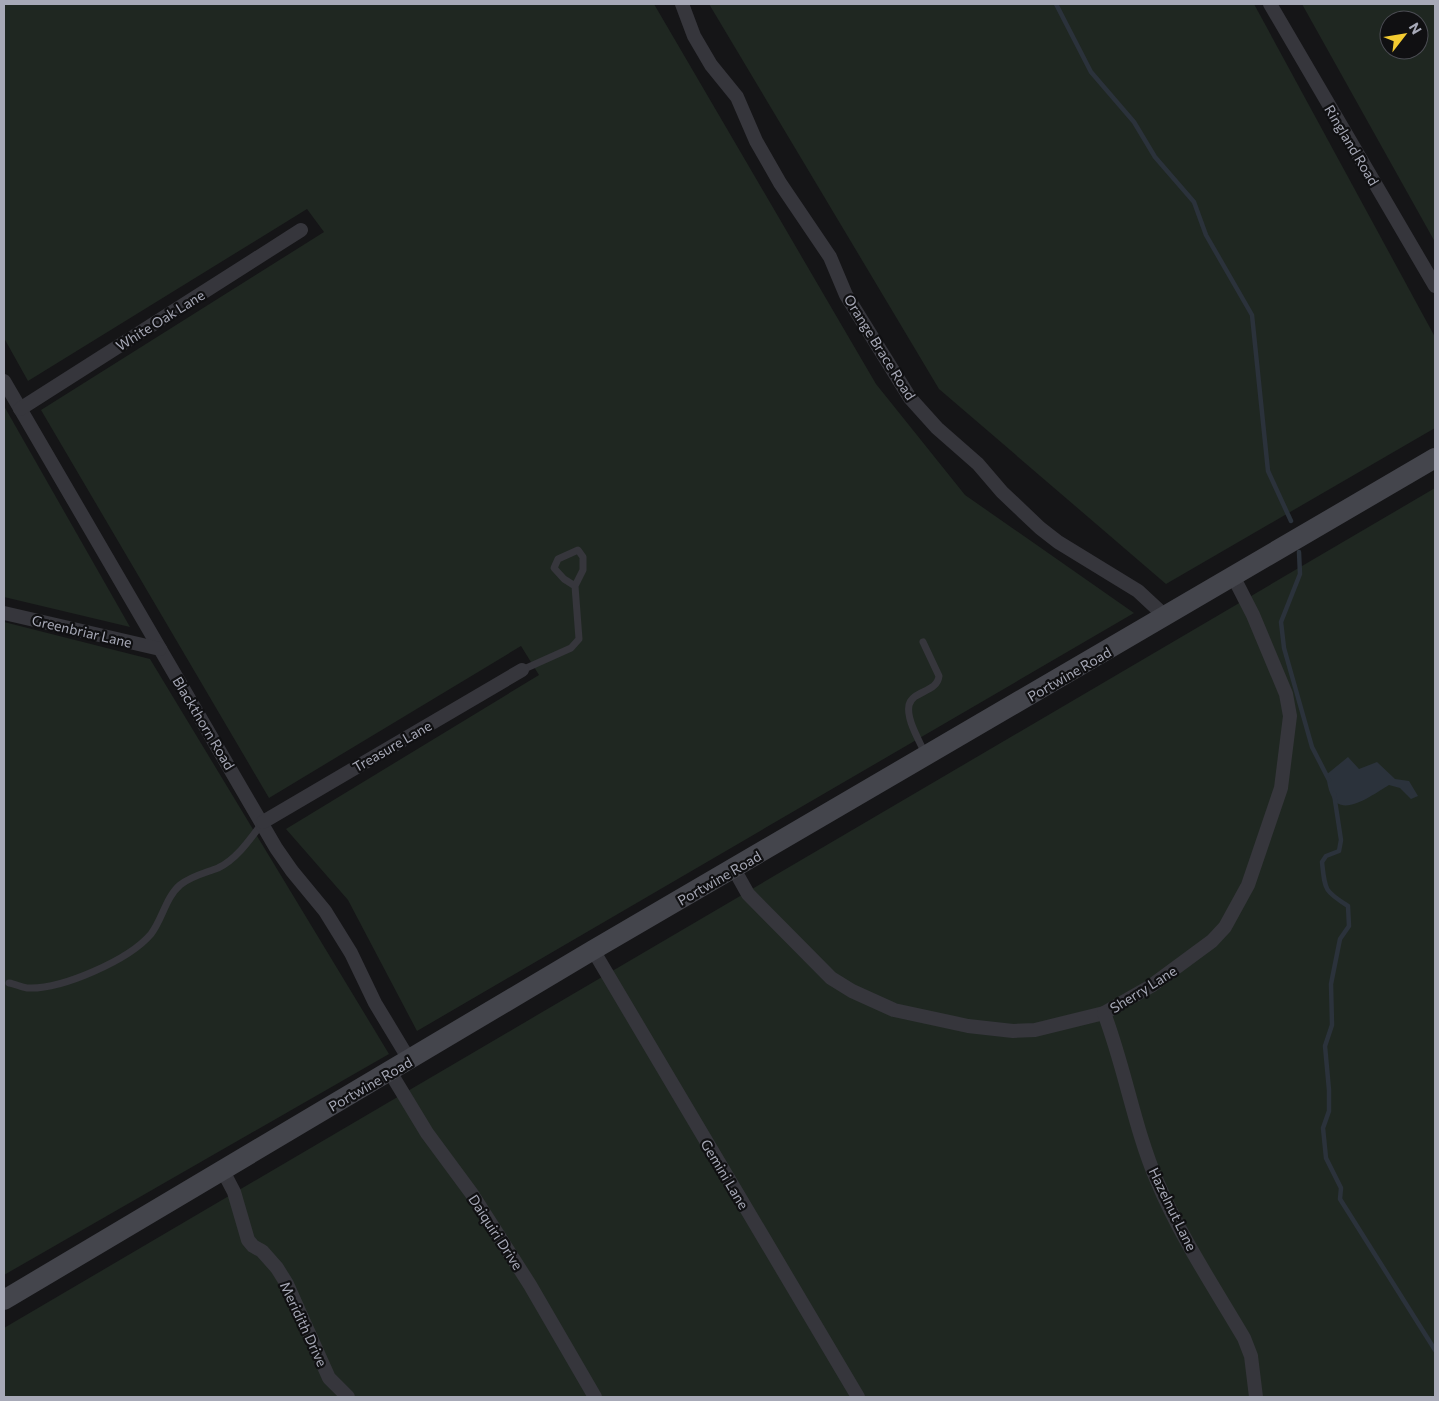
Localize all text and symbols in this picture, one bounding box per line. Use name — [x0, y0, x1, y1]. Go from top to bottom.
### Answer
north arrow — [1379, 10, 1429, 60]
text: N — [1406, 19, 1426, 37]
street label: Ringland Road — [1321, 102, 1383, 188]
street label: White Oak Lane — [113, 286, 207, 354]
street label: Orange Brace Road — [841, 291, 919, 403]
street label: Greenbriar Lane — [30, 611, 134, 651]
street label: Portwine Road — [1024, 643, 1114, 705]
street label: Blackthorn Road — [170, 673, 238, 773]
street label: Treasure Lane — [350, 717, 434, 775]
street label: Portwine Road — [674, 847, 764, 909]
street label: Sherry Lane — [1106, 962, 1180, 1016]
street label: Portwine Road — [325, 1053, 415, 1115]
street label: Gemini Lane — [697, 1136, 753, 1212]
street label: Hazelnut Lane — [1145, 1165, 1201, 1253]
street label: Daiquiri Drive — [465, 1191, 527, 1273]
street label: Meridith Drive — [277, 1279, 331, 1369]

